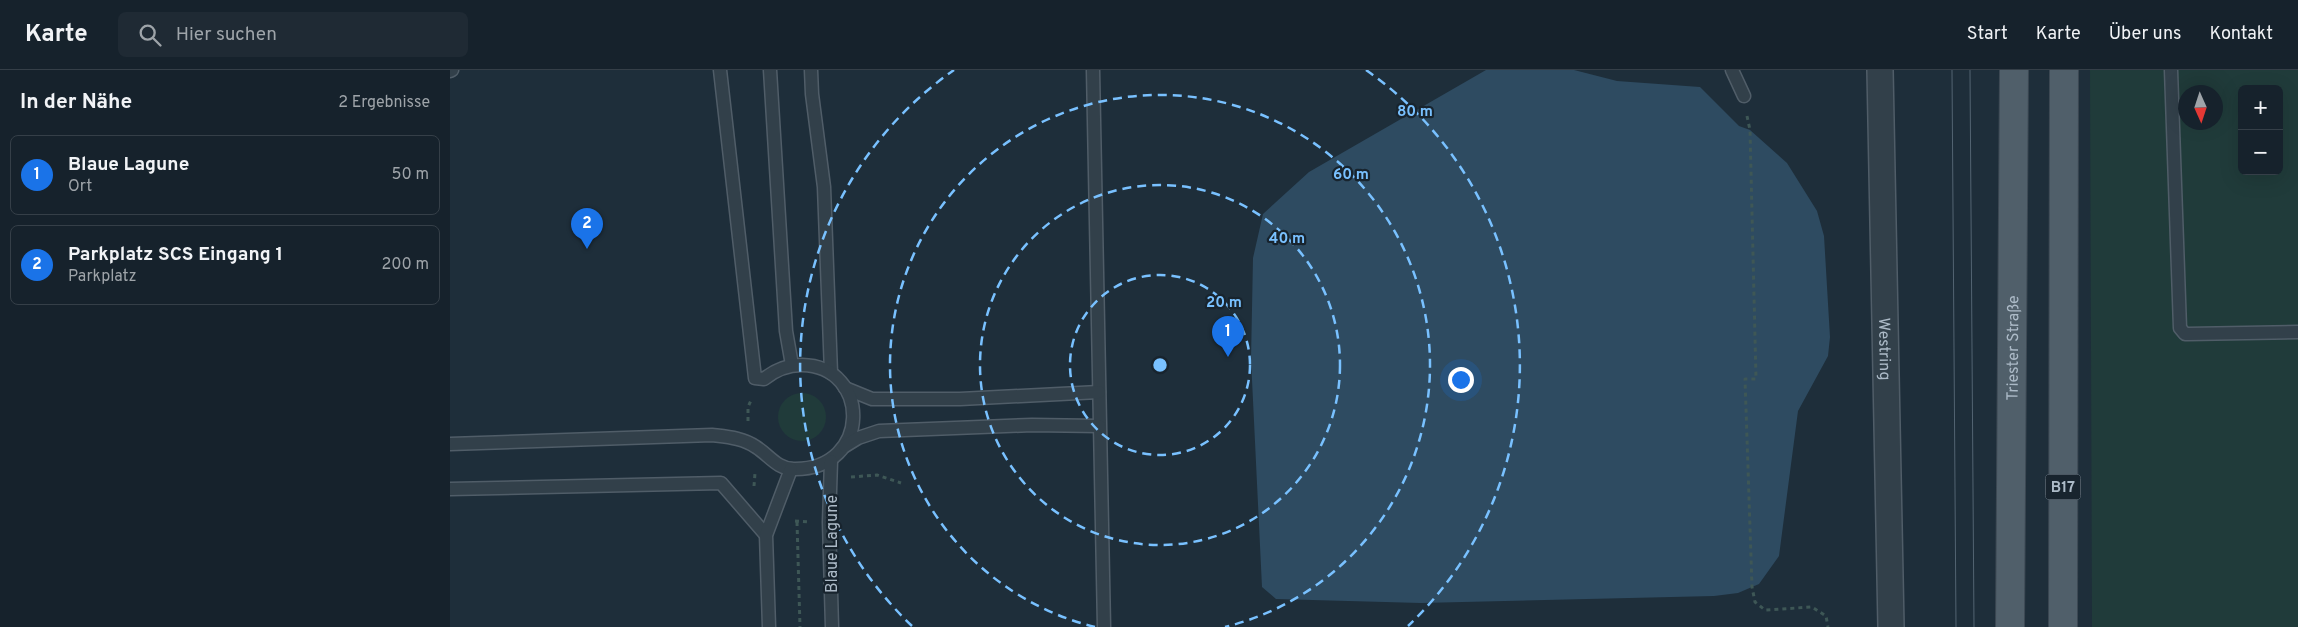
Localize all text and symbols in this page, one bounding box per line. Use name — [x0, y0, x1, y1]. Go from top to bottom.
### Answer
search box — [118, 12, 468, 57]
text: Karte — [25, 20, 88, 50]
icon: search — [136, 21, 164, 49]
text: Hier suchen — [176, 23, 277, 47]
text: Start — [1967, 23, 2008, 46]
text: Karte — [2036, 23, 2081, 46]
text: Über uns — [2109, 23, 2181, 46]
text: Kontakt — [2209, 23, 2273, 46]
north arrow — [2178, 85, 2223, 130]
map controls — [2238, 85, 2283, 175]
button: + — [2238, 85, 2283, 130]
text: In der Nähe — [20, 89, 132, 116]
text: 2 Ergebnisse — [338, 93, 430, 113]
text: 80 m — [1397, 103, 1433, 122]
button: − — [2238, 130, 2283, 175]
text: Blaue Lagune — [68, 153, 189, 177]
text: 1 — [34, 165, 40, 185]
text: 50 m — [392, 165, 429, 185]
text: 60 m — [1333, 166, 1369, 185]
text: Ort — [68, 177, 92, 197]
pin: 2 — [571, 208, 603, 249]
text: 40 m — [1269, 230, 1305, 249]
text: Parkplatz SCS Eingang 1 — [68, 243, 283, 267]
text: 2 — [32, 255, 42, 275]
text: 200 m — [381, 255, 429, 275]
text: Parkplatz — [68, 267, 137, 287]
text: 20 m — [1206, 294, 1242, 313]
street label: Triester Straße — [2004, 295, 2024, 401]
pin: 1 — [1212, 316, 1244, 357]
street label: Westring — [1873, 317, 1894, 381]
centre of rings — [1151, 356, 1169, 374]
your location — [1448, 367, 1474, 393]
road number: B17 — [2046, 474, 2080, 500]
street label: Blaue Lagune — [823, 495, 843, 593]

